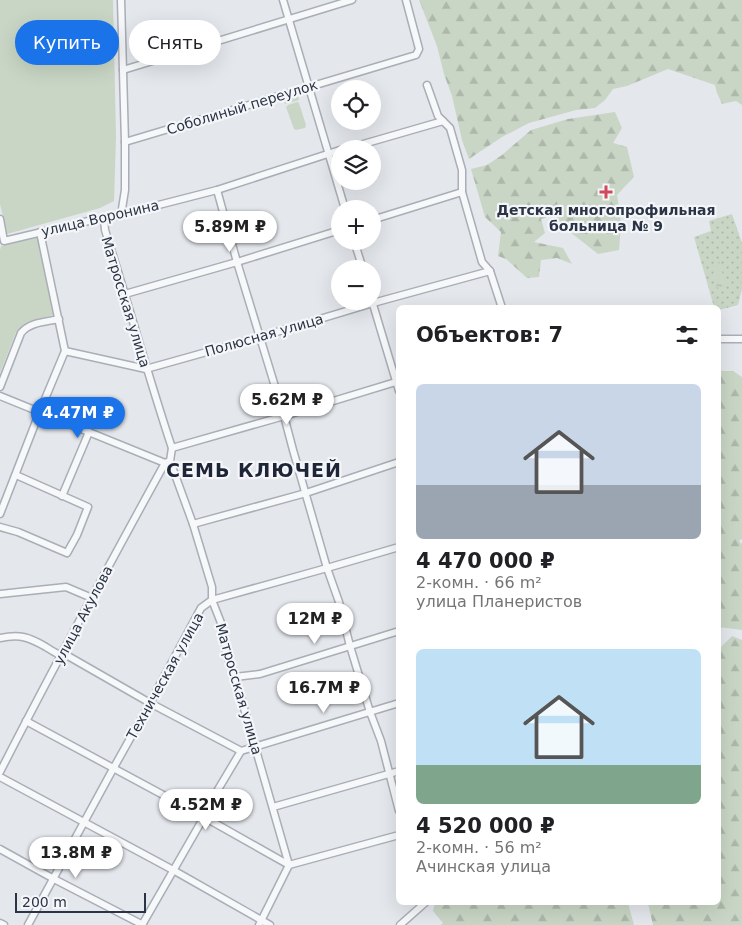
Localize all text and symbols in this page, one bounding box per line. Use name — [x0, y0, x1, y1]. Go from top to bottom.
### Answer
chip: Купить — [15, 20, 119, 65]
chip: Снять — [129, 20, 221, 65]
street label: Соболиный переулок — [165, 76, 319, 138]
map controls — [331, 80, 381, 310]
button: locate — [331, 80, 381, 130]
button: layers — [331, 140, 381, 190]
marker: Детская многопрофильная больница № 9 — [599, 185, 613, 199]
street label: улица Воронина — [39, 197, 161, 239]
button: + — [331, 200, 381, 250]
place label: Детская многопрофильная больница № 9 — [496, 202, 716, 234]
pin: 5.89M ₽ — [184, 210, 276, 253]
text: 5.89M ₽ — [194, 217, 266, 236]
street label: Матросская улица — [98, 235, 154, 369]
button: − — [331, 260, 381, 310]
street label: Полюсная улица — [203, 310, 325, 360]
icon: filters — [673, 321, 701, 349]
text: Объектов: 7 — [416, 323, 563, 347]
pin: 5.62M ₽ — [241, 384, 333, 426]
text: 5.62M ₽ — [251, 390, 323, 409]
pin: 4.47M ₽ — [32, 396, 124, 439]
text: 4.47M ₽ — [42, 403, 114, 422]
icon: home — [514, 417, 604, 507]
district label: СЕМЬ КЛЮЧЕЙ — [166, 459, 342, 481]
text: 4 470 000 ₽ — [416, 549, 555, 573]
street label: улица Акулова — [50, 563, 116, 667]
text: 2-комн. · 66 m² — [416, 573, 542, 592]
text: улица Планеристов — [416, 592, 582, 611]
pin: 12M ₽ — [280, 602, 350, 645]
text: 12M ₽ — [288, 609, 342, 628]
street label: Техническая улица — [123, 610, 207, 743]
street label: Матросская улица — [213, 621, 265, 757]
pin: 16.7M ₽ — [278, 672, 370, 714]
text: 16.7M ₽ — [288, 678, 360, 697]
icon: home — [514, 682, 604, 772]
pin: 4.52M ₽ — [160, 788, 252, 831]
text: 4.52M ₽ — [170, 795, 242, 814]
text: 4 520 000 ₽ — [416, 814, 555, 838]
pin: 13.8M ₽ — [30, 836, 122, 879]
text: 2-комн. · 56 m² — [416, 838, 542, 857]
text: 13.8M ₽ — [40, 843, 112, 862]
text: Ачинская улица — [416, 857, 551, 876]
scale bar — [15, 890, 146, 913]
text: 200 m — [22, 894, 67, 910]

